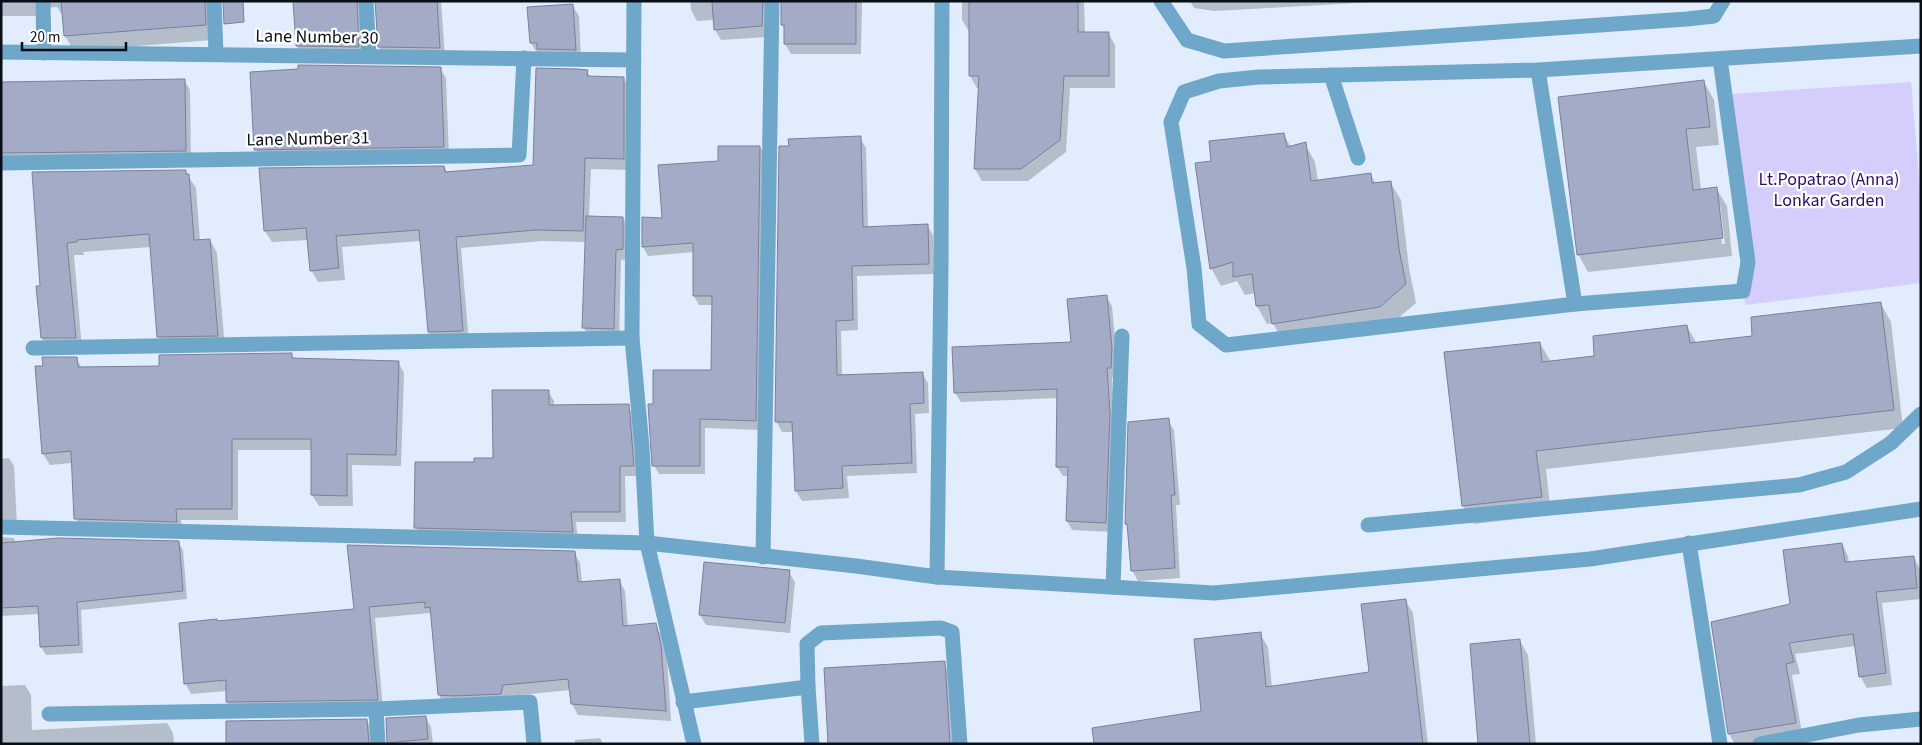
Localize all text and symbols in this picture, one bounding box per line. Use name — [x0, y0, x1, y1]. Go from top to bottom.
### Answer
scale bar — [22, 20, 126, 52]
street label: Lane Number 30 — [255, 23, 379, 51]
text: 20 m — [30, 27, 60, 48]
street label: Lane Number 31 — [246, 125, 370, 153]
park label: Lt.Popatrao (Anna) Lonkar Garden — [1759, 167, 1899, 213]

